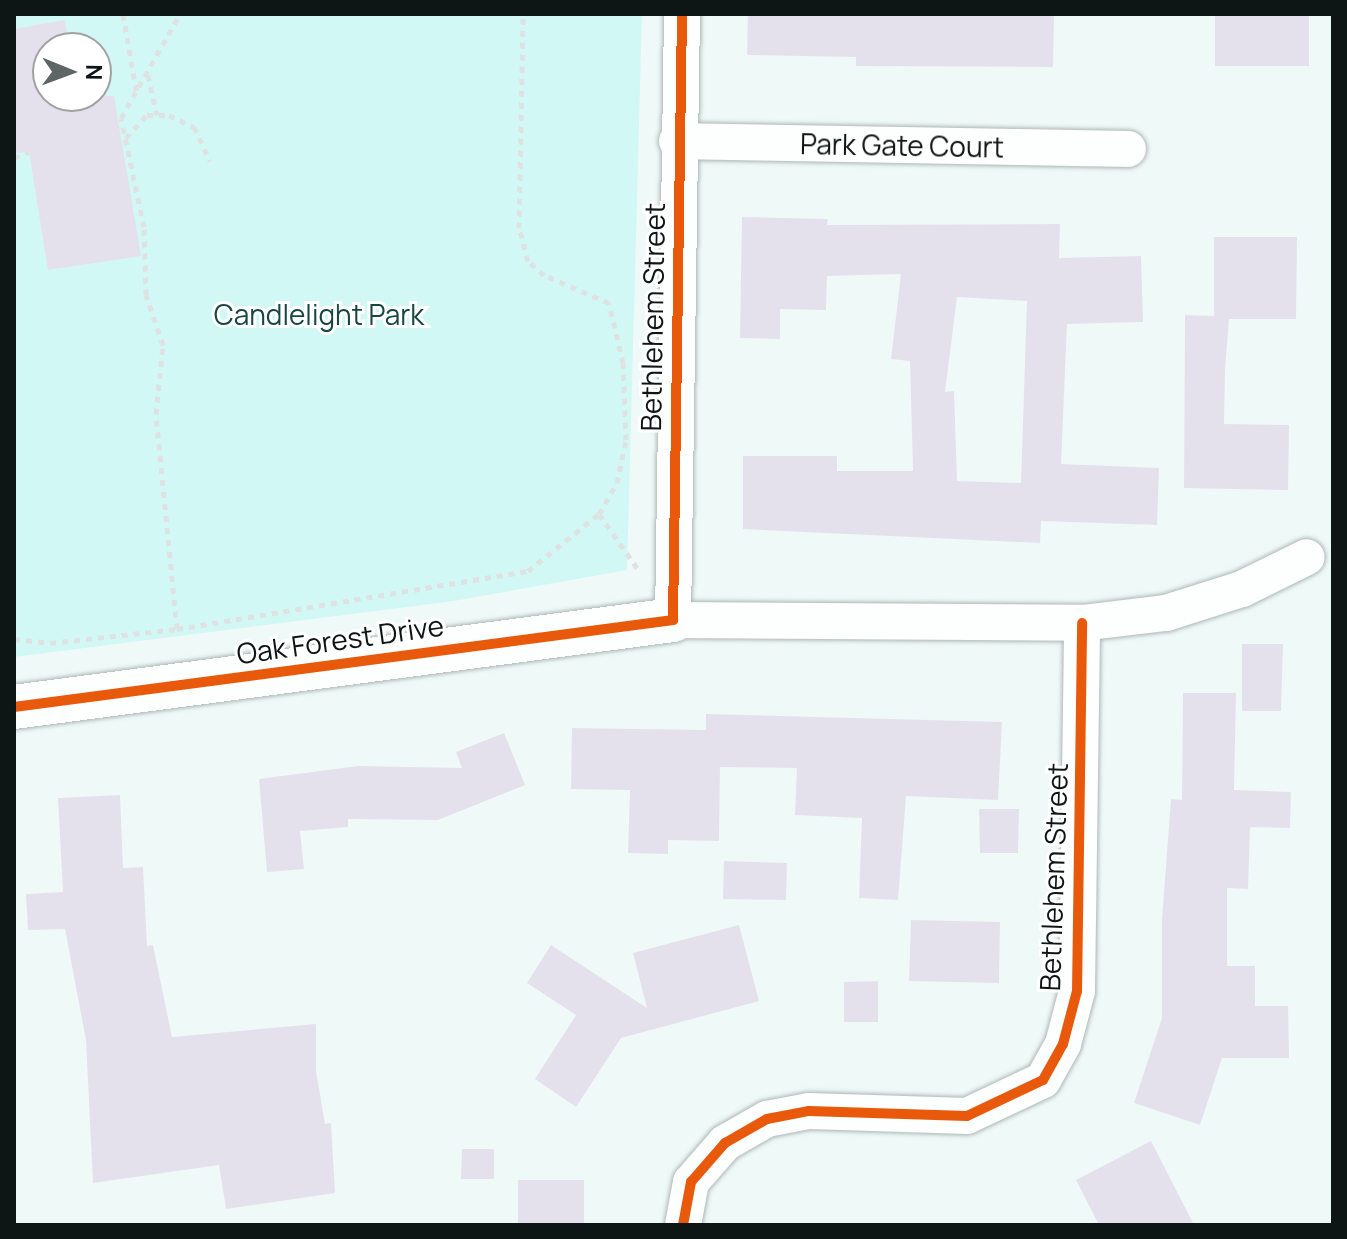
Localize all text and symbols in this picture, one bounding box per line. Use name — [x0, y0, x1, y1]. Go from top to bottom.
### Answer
north arrow — [32, 32, 112, 112]
text: N — [79, 64, 109, 81]
street label: Park Gate Court — [800, 126, 1004, 164]
street label: Bethlehem Street — [633, 203, 671, 431]
park label: Candlelight Park — [214, 297, 424, 331]
street label: Oak Forest Drive — [234, 608, 446, 670]
street label: Bethlehem Street — [1032, 762, 1074, 992]

